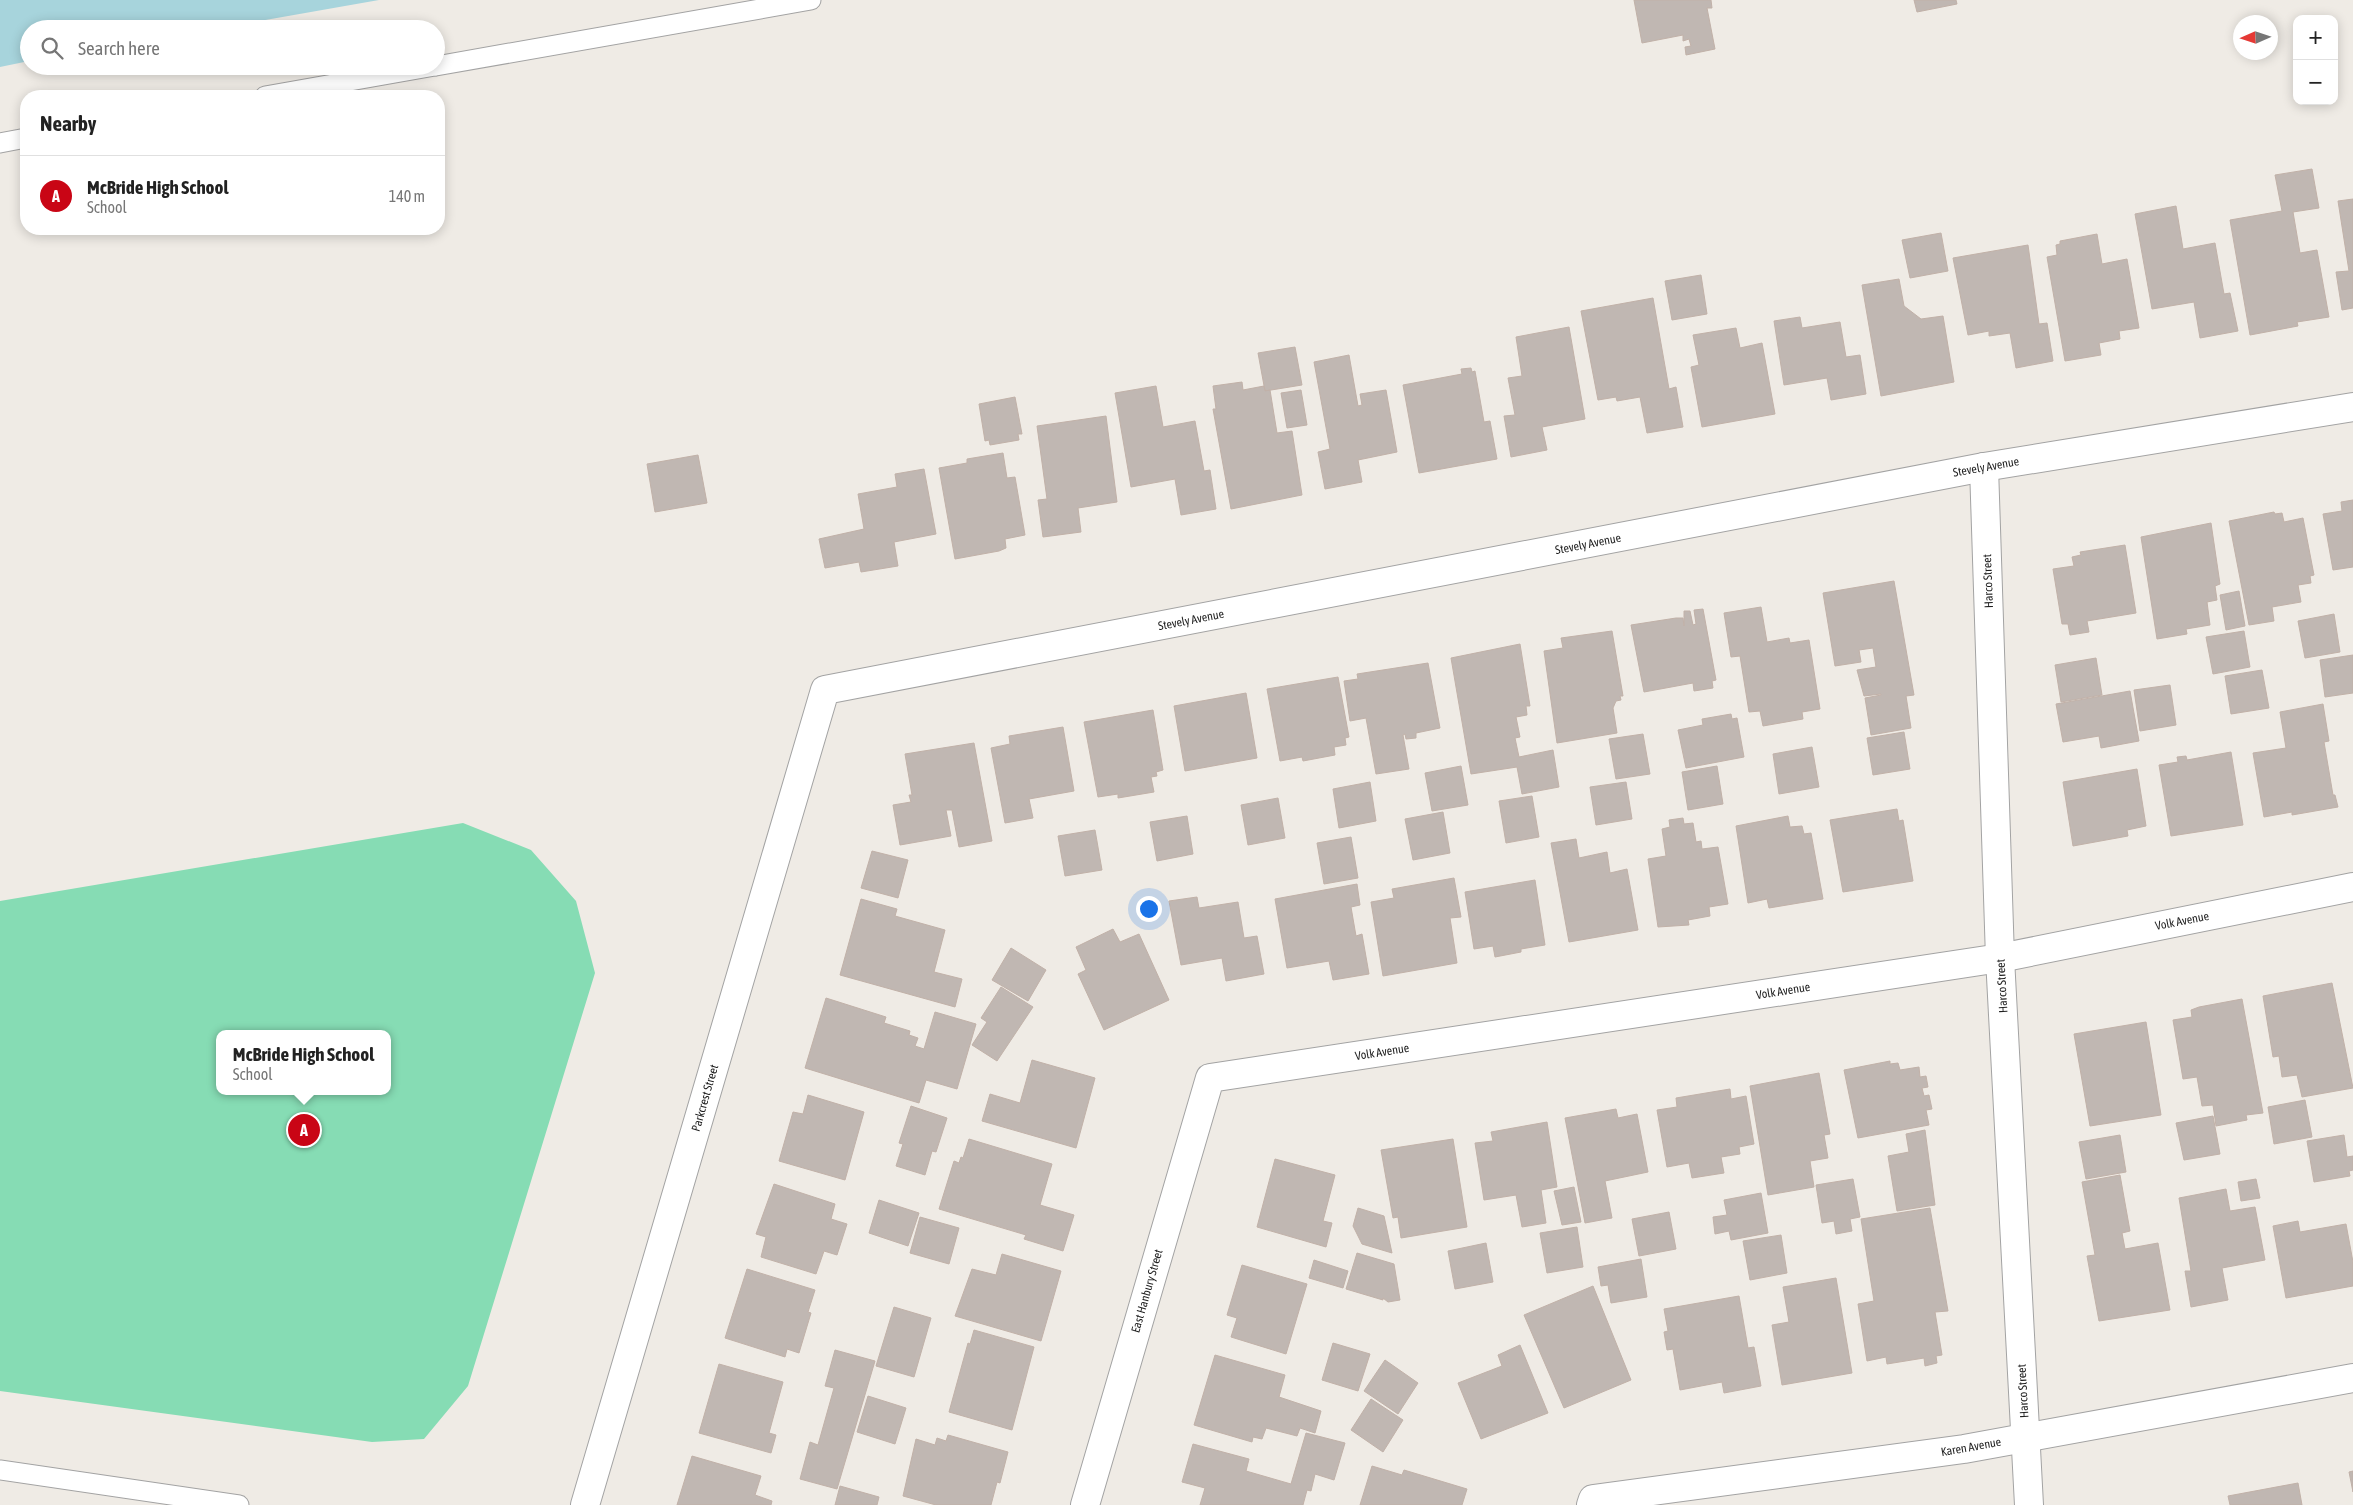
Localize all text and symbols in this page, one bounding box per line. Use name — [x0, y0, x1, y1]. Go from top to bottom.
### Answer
north arrow — [2233, 15, 2278, 60]
map controls — [2293, 15, 2338, 105]
button: + — [2293, 15, 2338, 60]
search box — [20, 20, 445, 75]
icon: search — [38, 34, 66, 62]
text: Search here — [78, 37, 160, 59]
button: − — [2293, 60, 2338, 105]
text: Nearby — [40, 111, 96, 135]
text: McBride High School — [87, 176, 229, 198]
text: A — [52, 187, 60, 205]
text: 140 m — [389, 187, 425, 205]
text: School — [87, 198, 127, 216]
street label: Stevely Avenue — [1952, 454, 2020, 480]
street label: Stevely Avenue — [1554, 531, 1622, 557]
street label: Harco Street — [1980, 553, 1996, 608]
street label: Stevely Avenue — [1157, 607, 1225, 633]
your location — [1136, 896, 1162, 922]
street label: Volk Avenue — [2154, 909, 2210, 933]
street label: Harco Street — [1994, 958, 2010, 1013]
street label: Volk Avenue — [1755, 980, 1811, 1002]
popup — [216, 1030, 391, 1095]
street label: Volk Avenue — [1354, 1041, 1410, 1063]
text: McBride High School — [233, 1043, 374, 1065]
street label: Parkcrest Street — [689, 1062, 721, 1133]
text: School — [233, 1065, 272, 1083]
pin: A — [288, 1111, 320, 1149]
street label: East Hanbury Street — [1128, 1247, 1166, 1334]
street label: Harco Street — [2015, 1363, 2031, 1418]
street label: Karen Avenue — [1940, 1435, 2002, 1459]

